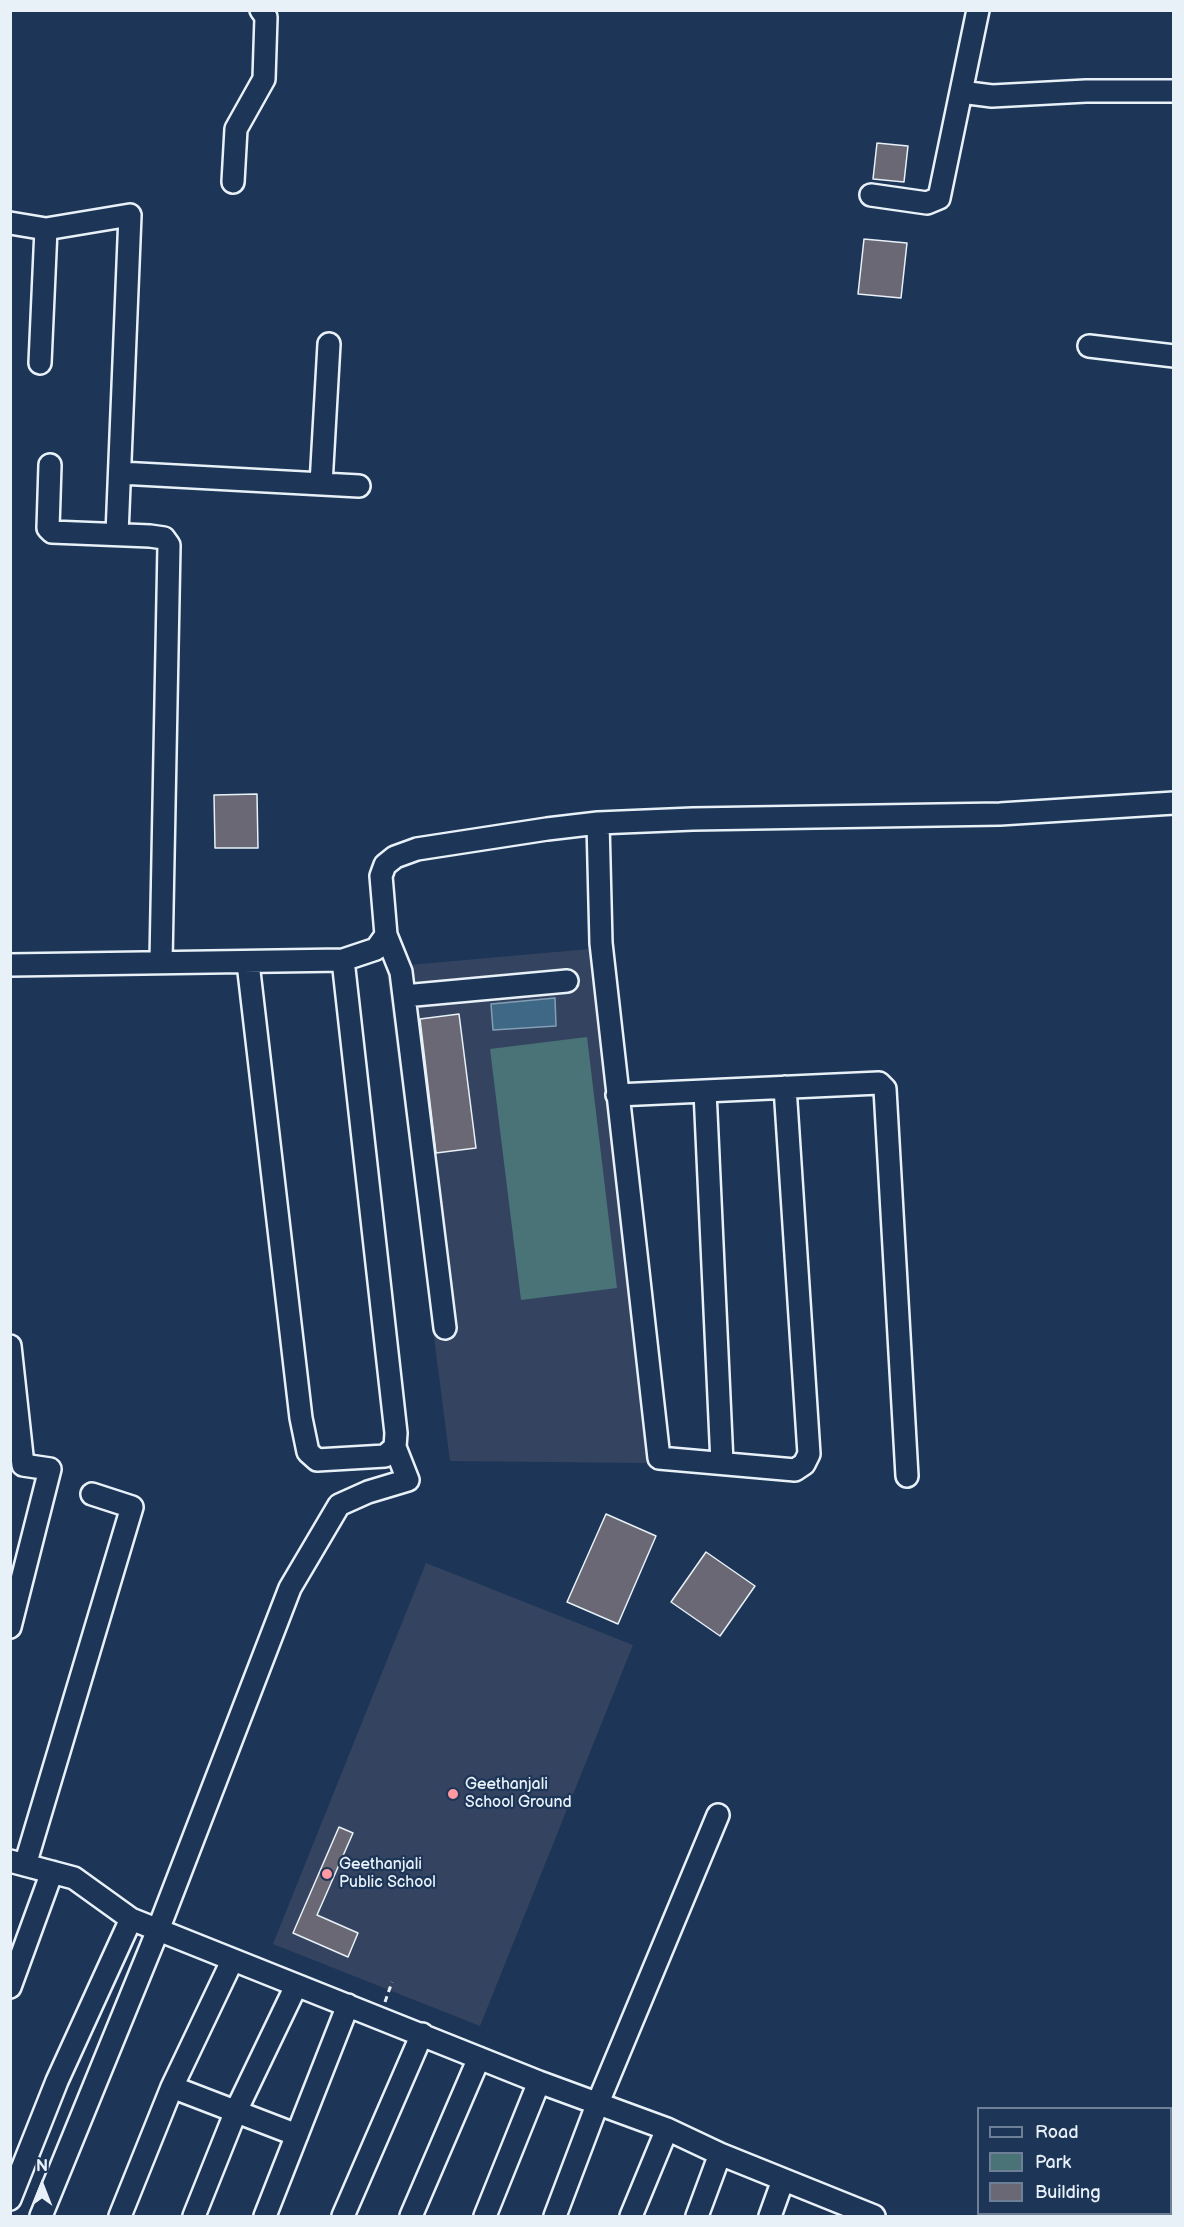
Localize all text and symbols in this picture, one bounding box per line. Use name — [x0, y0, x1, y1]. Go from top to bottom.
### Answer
place label: Geethanjali School Ground — [465, 1775, 572, 1813]
marker: Geethanjali School Ground — [446, 1787, 460, 1801]
place label: Geethanjali Public School — [339, 1855, 436, 1893]
marker: Geethanjali Public School — [320, 1867, 334, 1881]
legend — [977, 2107, 1172, 2215]
text: Road — [1035, 2122, 1079, 2143]
text: Park — [1035, 2152, 1071, 2173]
north arrow — [12, 2155, 72, 2215]
text: N — [36, 2157, 48, 2176]
text: Building — [1035, 2182, 1101, 2203]

